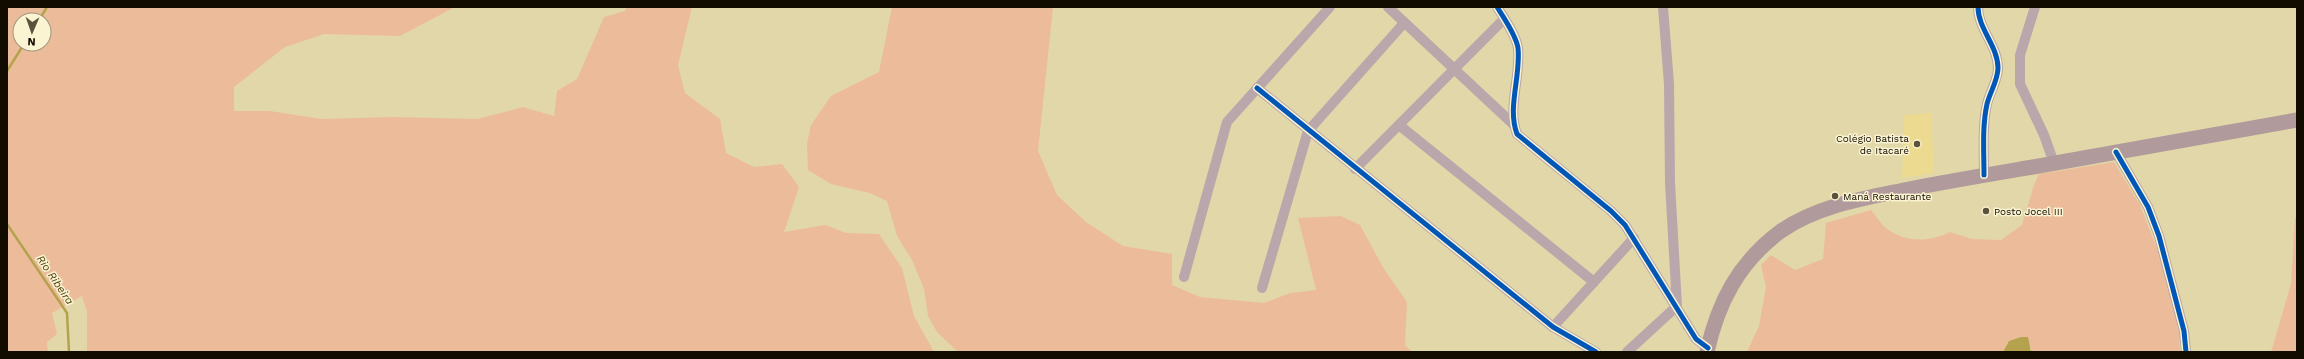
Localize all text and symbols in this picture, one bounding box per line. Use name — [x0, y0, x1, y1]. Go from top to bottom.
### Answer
north arrow — [12, 12, 52, 52]
text: N — [27, 35, 36, 48]
place label: Colégio Batista de Itacaré — [1836, 133, 1909, 156]
marker: Colégio Batista de Itacaré — [1912, 139, 1922, 149]
marker: Maná Restaurante — [1830, 191, 1840, 201]
place label: Maná Restaurante — [1843, 191, 1932, 202]
marker: Posto Jocel III — [1981, 206, 1991, 216]
place label: Posto Jocel III — [1994, 206, 2063, 217]
water label: Rio Ribeira — [34, 253, 76, 307]

